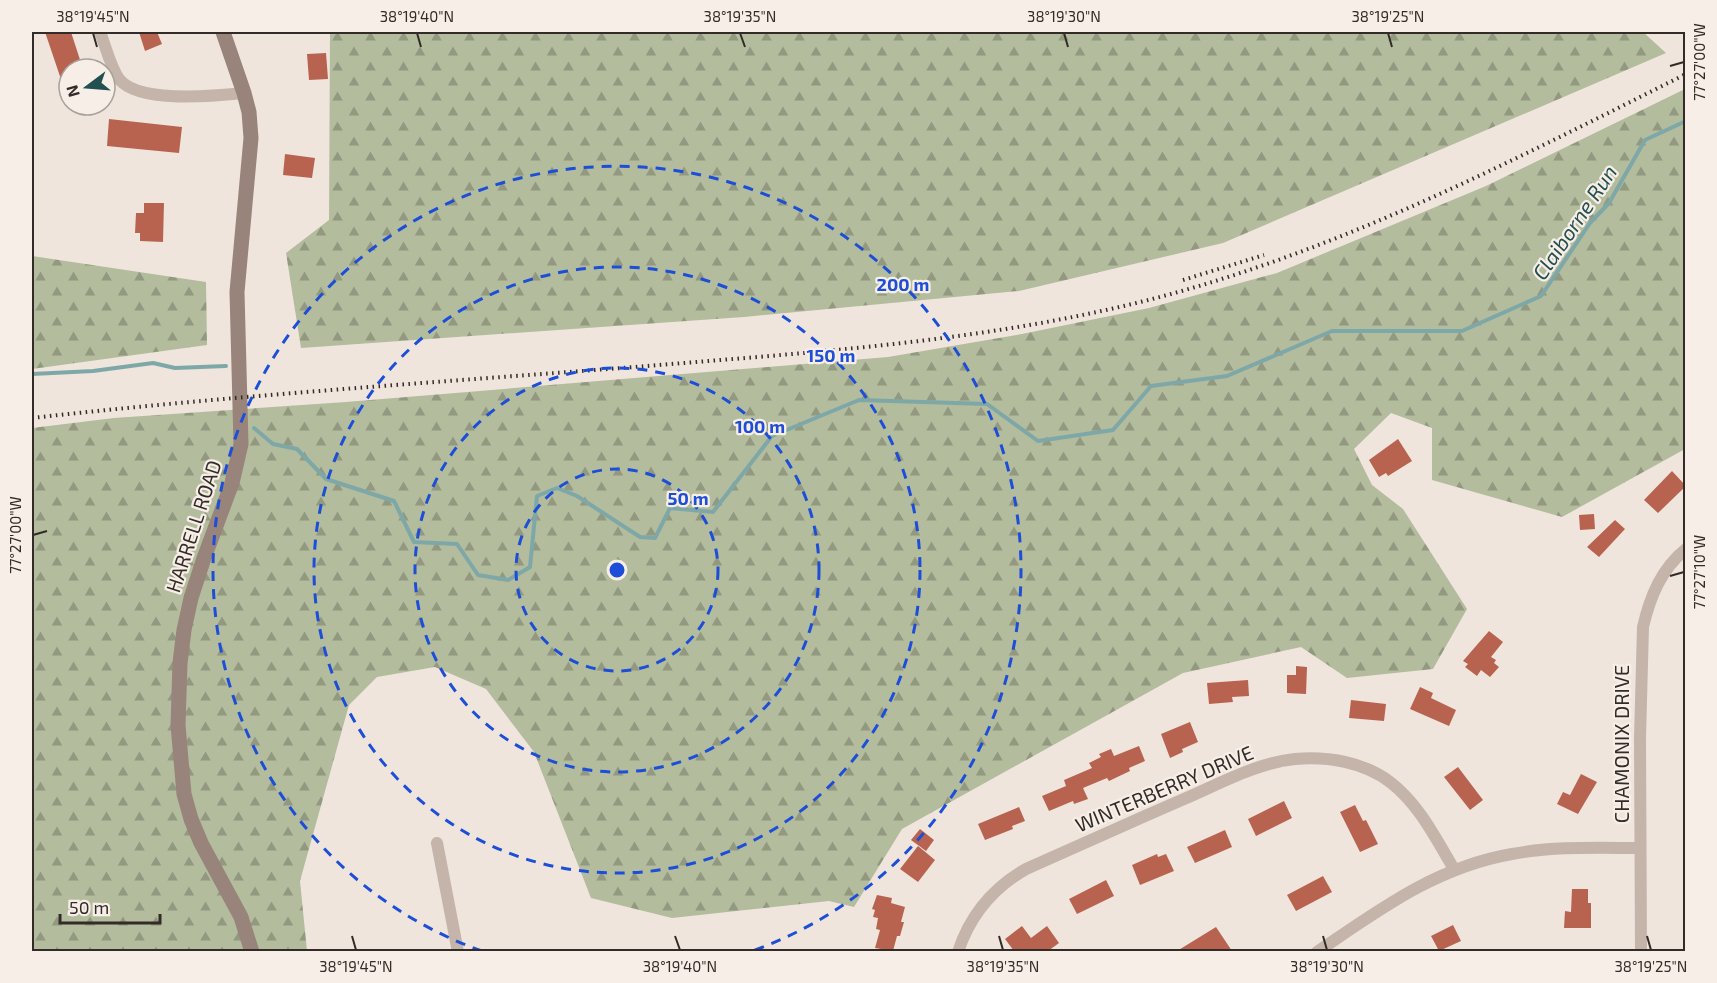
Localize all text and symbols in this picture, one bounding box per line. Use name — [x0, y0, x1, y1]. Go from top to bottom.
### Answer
text: 38°19'45"N — [56, 7, 130, 25]
text: 38°19'40"N — [380, 7, 454, 25]
text: 38°19'35"N — [704, 7, 776, 25]
text: 38°19'30"N — [1027, 7, 1101, 25]
text: 38°19'25"N — [1352, 7, 1424, 25]
text: 77°27'00"W — [1690, 23, 1708, 101]
north arrow — [57, 57, 117, 117]
text: N — [61, 83, 83, 99]
water label: Claiborne Run — [1527, 160, 1621, 284]
text: 200 m — [877, 273, 929, 295]
text: 150 m — [807, 344, 855, 366]
text: 100 m — [735, 415, 785, 437]
street label: HARRELL ROAD — [160, 457, 226, 595]
text: 50 m — [667, 487, 709, 509]
text: 77°27'00"W — [6, 496, 24, 574]
text: 77°27'10"W — [1690, 535, 1708, 609]
centre of rings — [607, 560, 627, 580]
street label: CHAMONIX DRIVE — [1609, 665, 1633, 823]
street label: WINTERBERRY DRIVE — [1071, 740, 1257, 836]
scale bar — [60, 887, 160, 925]
text: 50 m — [69, 896, 109, 918]
text: 38°19'45"N — [319, 957, 393, 975]
text: 38°19'40"N — [643, 957, 717, 975]
text: 38°19'35"N — [967, 957, 1039, 975]
text: 38°19'30"N — [1290, 957, 1364, 975]
text: 38°19'25"N — [1615, 957, 1687, 975]

